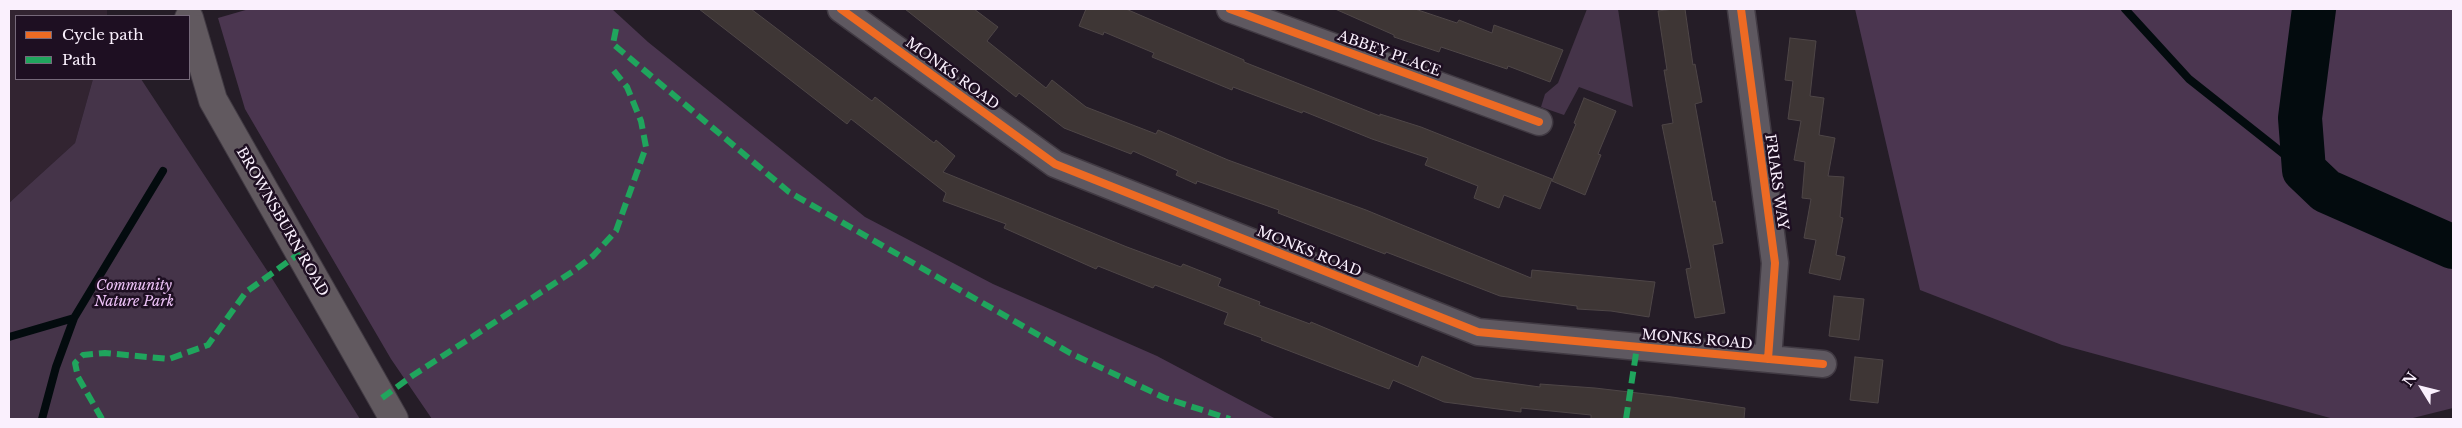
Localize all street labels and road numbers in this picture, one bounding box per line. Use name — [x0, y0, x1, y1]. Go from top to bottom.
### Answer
street label: ABBEY PLACE — [1335, 28, 1443, 80]
street label: MONKS ROAD — [902, 34, 1002, 114]
street label: FRIARS WAY — [1761, 133, 1791, 231]
street label: BROWNSBURN ROAD — [232, 144, 332, 300]
street label: MONKS ROAD — [1254, 223, 1364, 281]
street label: MONKS ROAD — [1641, 327, 1753, 353]

